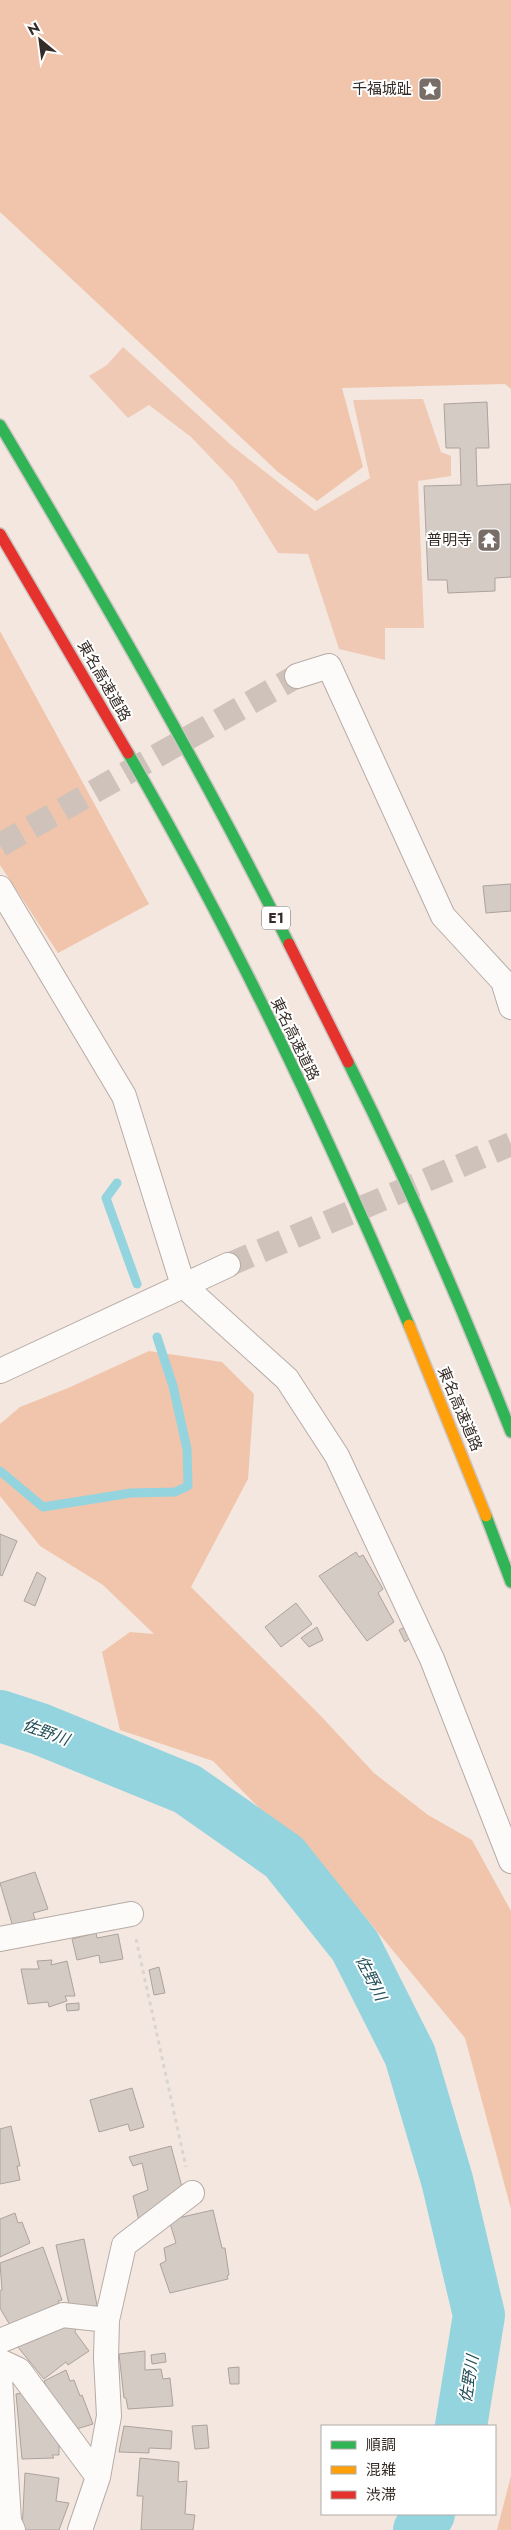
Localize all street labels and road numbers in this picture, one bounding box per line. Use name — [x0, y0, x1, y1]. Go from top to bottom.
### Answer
street label: 東名高速道路 — [72, 637, 136, 725]
road number: E1 — [262, 906, 290, 930]
street label: 東名高速道路 — [265, 994, 325, 1084]
street label: 東名高速道路 — [432, 1363, 488, 1455]

